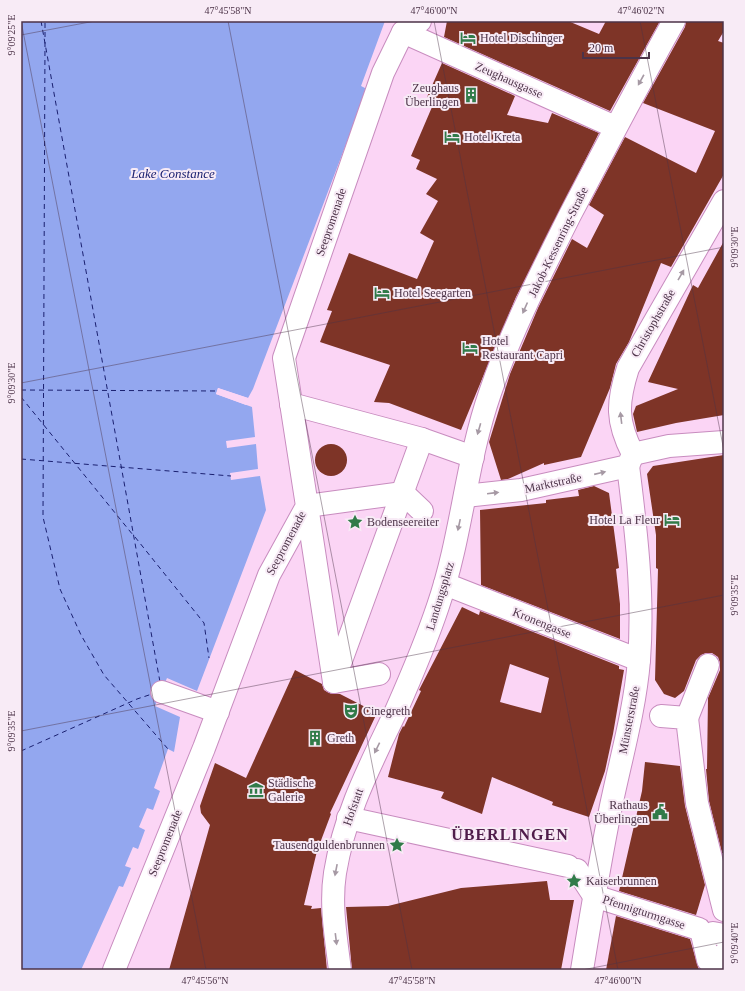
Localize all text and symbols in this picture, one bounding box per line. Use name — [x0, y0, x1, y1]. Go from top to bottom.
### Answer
text: 47°45'58"N — [204, 5, 252, 16]
text: 47°46'00"N — [410, 5, 458, 16]
text: 47°46'02"N — [617, 5, 665, 16]
text: 9°09'25"E — [6, 15, 17, 56]
hotel icon: Hotel Dischinger — [459, 29, 477, 47]
place label: Hotel Dischinger — [480, 31, 562, 45]
scale bar — [583, 34, 649, 60]
text: 20 m — [589, 41, 614, 55]
street label: Zeughausgasse — [473, 59, 545, 101]
one-way arrow — [638, 74, 645, 86]
place label: Zeughaus Überlingen — [405, 81, 459, 109]
building icon: Zeughaus Überlingen — [462, 86, 480, 104]
hotel icon: Hotel Kreta — [443, 128, 461, 146]
place label: Hotel Kreta — [464, 130, 521, 144]
water label: Lake Constance — [130, 166, 215, 181]
street label: Jakob-Kessenring-Straße — [525, 185, 591, 299]
street label: Seepromenade — [313, 186, 349, 258]
text: 9°09'30"E — [729, 227, 740, 268]
one-way arrow — [678, 269, 685, 281]
hotel icon: Hotel Seegarten — [373, 284, 391, 302]
place label: Hotel Seegarten — [394, 286, 471, 300]
street label: Christophstraße — [628, 287, 678, 359]
one-way arrow — [522, 302, 528, 313]
place label: Hotel Restaurant Capri — [482, 334, 564, 362]
hotel icon: Hotel Restaurant Capri — [461, 339, 479, 357]
text: 9°09'30"E — [6, 363, 17, 404]
one-way arrow — [617, 412, 624, 424]
one-way arrow — [476, 423, 482, 435]
one-way arrow — [594, 469, 606, 475]
street label: Marktstraße — [523, 470, 583, 496]
one-way arrow — [487, 490, 499, 496]
street label: Seepromenade — [263, 509, 309, 577]
hotel icon: Hotel La Fleur — [663, 511, 681, 529]
place icon: Bodenseereiter — [346, 513, 364, 531]
place label: Hotel La Fleur — [589, 513, 660, 527]
place label: Bodenseereiter — [367, 515, 439, 529]
one-way arrow — [456, 519, 462, 531]
street label: Landungsplatz — [423, 560, 457, 632]
text: 9°09'35"E — [729, 575, 740, 616]
street label: Kronengasse — [511, 605, 573, 641]
street label: Münsterstraße — [616, 685, 642, 755]
theatre icon: Cinegreth — [342, 702, 360, 720]
place label: Cinegreth — [363, 704, 410, 718]
text: 9°09'35"E — [6, 711, 17, 752]
building icon: Greth — [306, 729, 324, 747]
place label: Greth — [327, 731, 354, 745]
one-way arrow — [374, 742, 381, 754]
place label: Städische Galerie — [268, 776, 314, 804]
museum icon: Städische Galerie — [247, 781, 265, 799]
street label: Hofstatt — [340, 786, 366, 828]
place label: Rathaus Überlingen — [594, 798, 648, 826]
public building icon: Rathaus Überlingen — [651, 803, 669, 821]
street label: Seepromenade — [145, 808, 185, 878]
district label: ÜBERLINGEN — [451, 826, 569, 843]
place icon: Tausendguldenbrunnen — [388, 836, 406, 854]
place label: Tausendguldenbrunnen — [273, 838, 385, 852]
one-way arrow — [333, 864, 339, 876]
place icon: Kaiserbrunnen — [565, 872, 583, 890]
place label: Kaiserbrunnen — [586, 874, 657, 888]
street label: Pfennigturmgasse — [601, 892, 687, 932]
text: 9°09'40"E — [729, 923, 740, 964]
one-way arrow — [333, 933, 339, 945]
text: 47°45'56"N — [181, 975, 229, 986]
text: 47°45'58"N — [388, 975, 436, 986]
text: 47°46'00"N — [594, 975, 642, 986]

